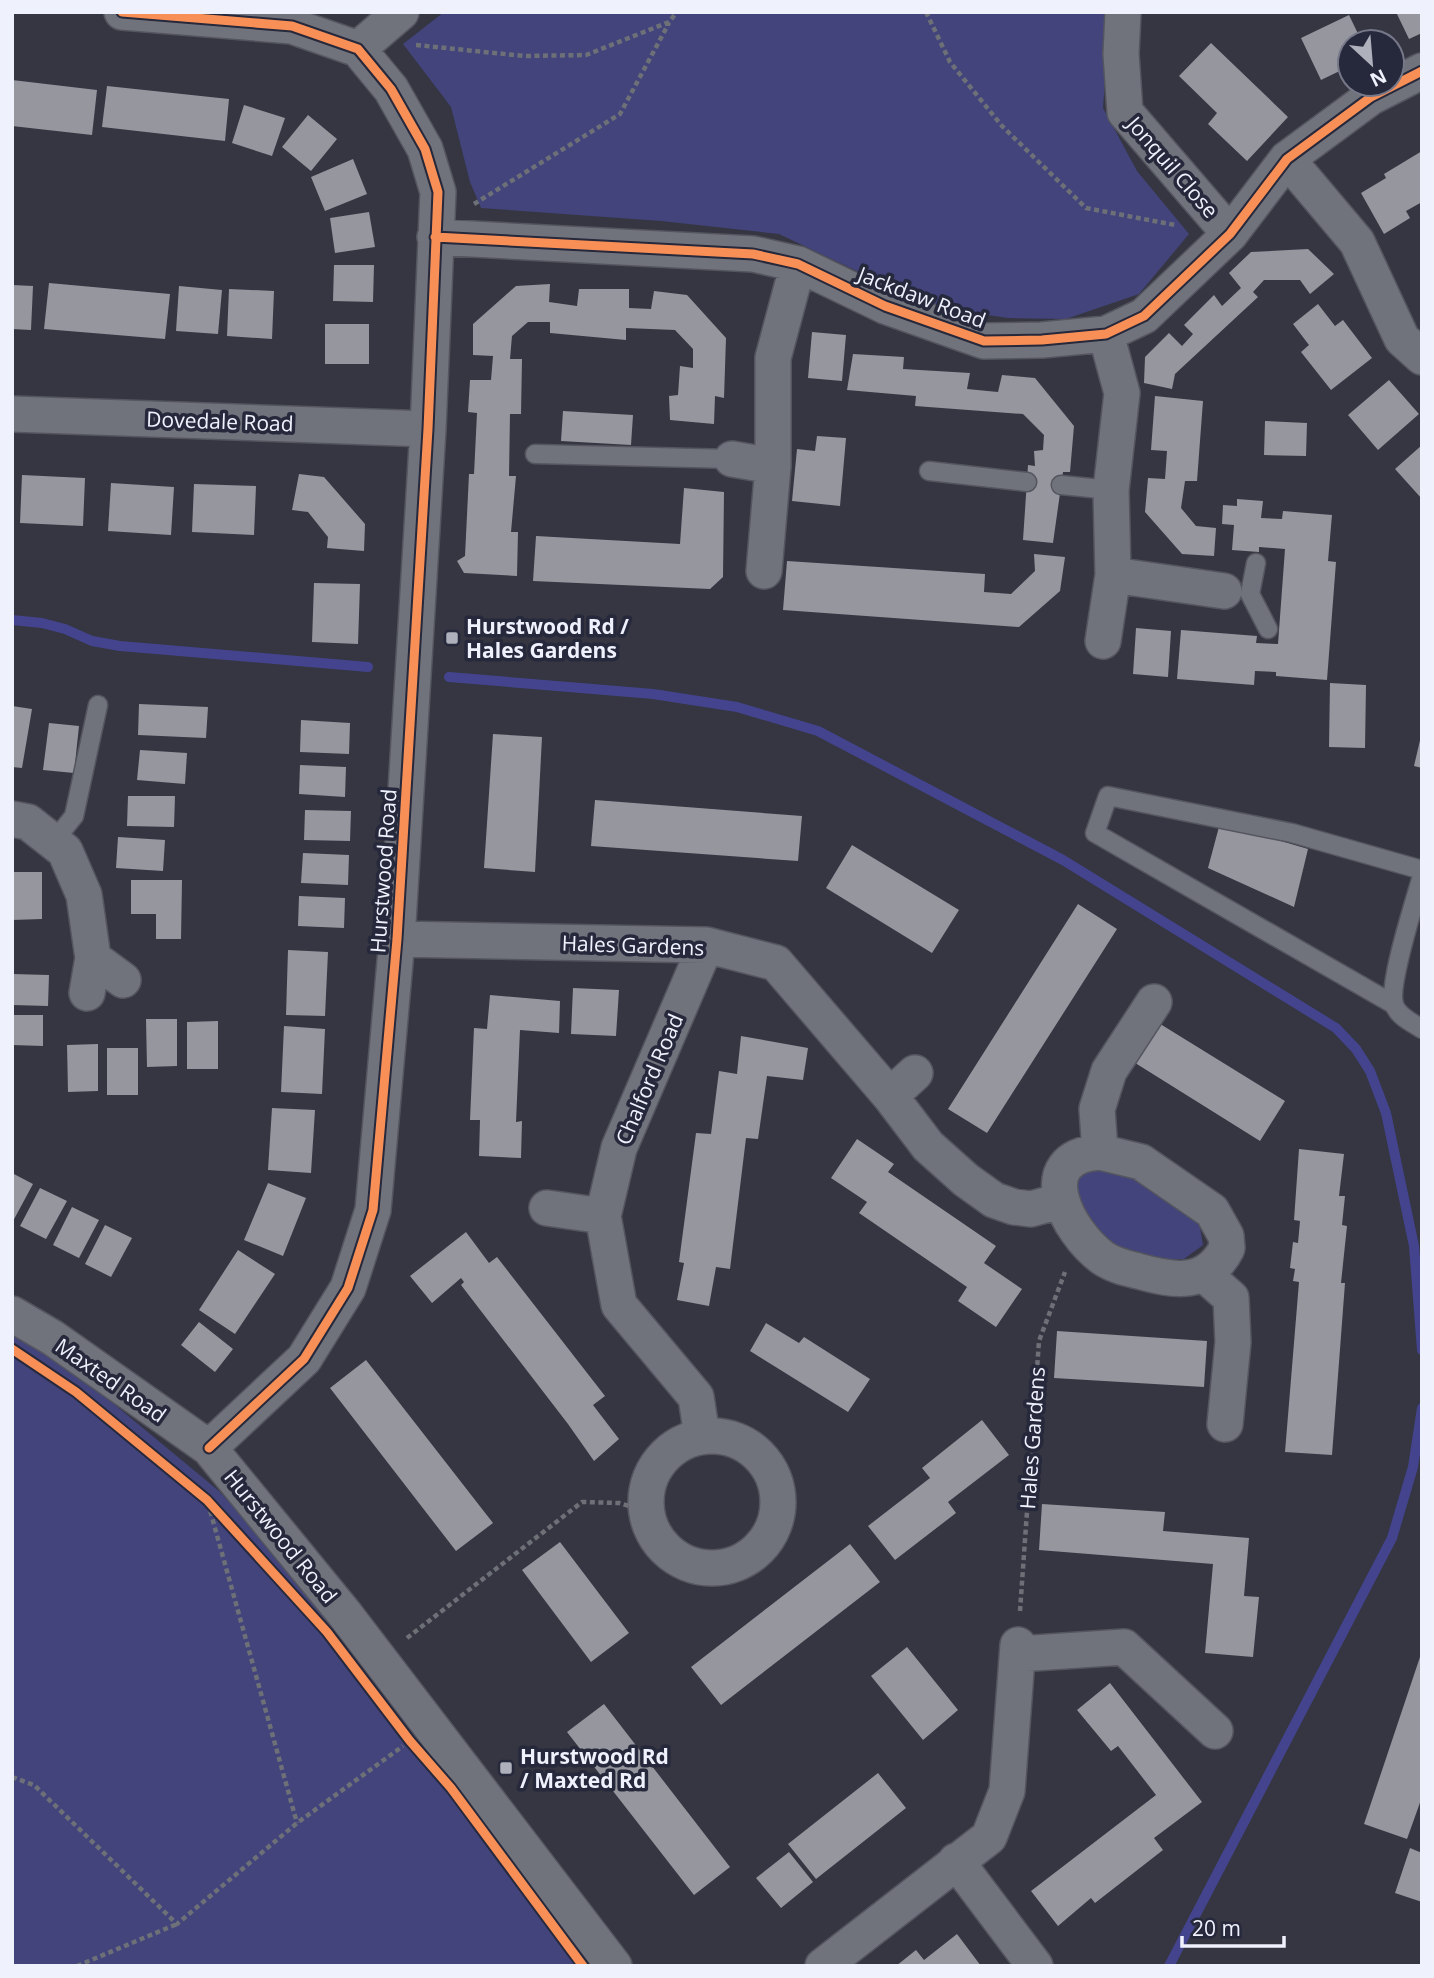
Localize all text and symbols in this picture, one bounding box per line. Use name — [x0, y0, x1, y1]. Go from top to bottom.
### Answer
north arrow — [1336, 28, 1406, 98]
text: N — [1366, 63, 1391, 93]
street label: Jonquil Close — [1120, 109, 1225, 224]
street label: Jackdaw Road — [852, 259, 990, 334]
street label: Dovedale Road — [146, 404, 294, 438]
place label: Hurstwood Rd / Hales Gardens — [466, 612, 629, 664]
marker: Hurstwood Rd / Hales Gardens — [444, 630, 460, 646]
street label: Hurstwood Road — [363, 788, 403, 954]
street label: Hales Gardens — [561, 929, 705, 961]
street label: Chalford Road — [609, 1009, 689, 1149]
street label: Maxted Road — [50, 1331, 172, 1429]
street label: Hales Gardens — [1013, 1366, 1051, 1510]
street label: Hurstwood Road — [218, 1463, 344, 1609]
place label: Hurstwood Rd / Maxted Rd — [520, 1742, 669, 1794]
marker: Hurstwood Rd / Maxted Rd — [498, 1760, 514, 1776]
scale bar — [1182, 1904, 1284, 1948]
text: 20 m — [1192, 1914, 1241, 1942]

